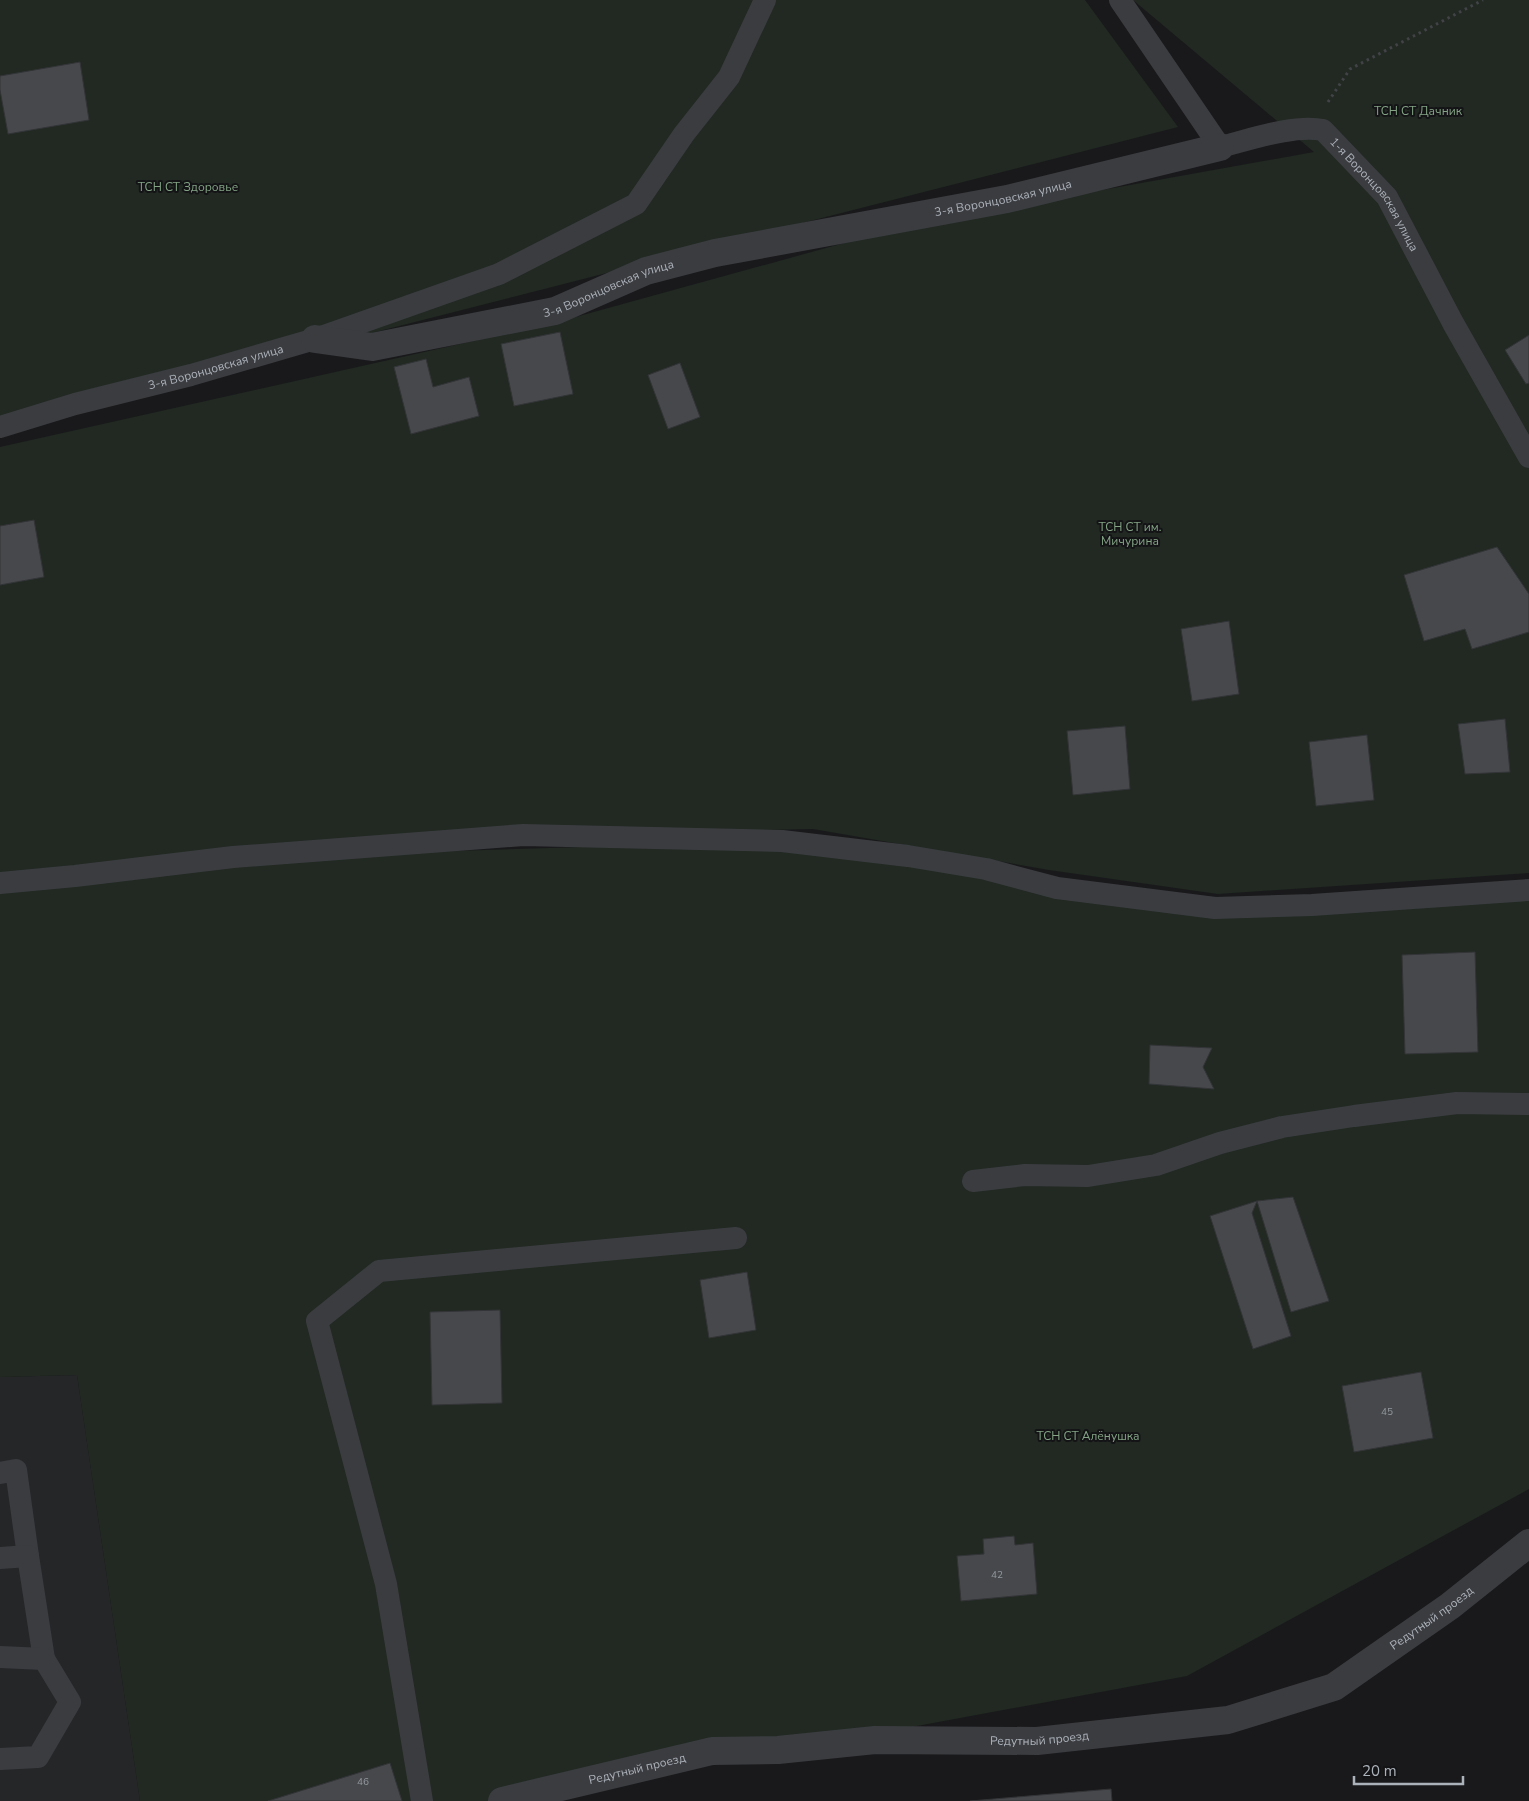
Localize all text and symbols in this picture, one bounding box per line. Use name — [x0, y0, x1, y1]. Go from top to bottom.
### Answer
park label: ТСН СТ Дачник — [1374, 103, 1463, 119]
street label: 1-я Воронцовская улица — [1326, 134, 1422, 254]
street label: 3-я Воронцовская улица — [933, 176, 1073, 220]
park label: ТСН СТ Здоровье — [138, 179, 238, 195]
street label: 3-я Воронцовская улица — [542, 256, 676, 321]
street label: 3-я Воронцовская улица — [146, 341, 285, 393]
park label: ТСН СТ им. Мичурина — [1099, 519, 1161, 549]
house number: 45 — [1381, 1405, 1393, 1419]
park label: ТСН СТ Алёнушка — [1036, 1428, 1140, 1444]
house number: 42 — [991, 1568, 1003, 1582]
street label: Редутный проезд — [1387, 1583, 1477, 1654]
street label: Редутный проезд — [990, 1727, 1090, 1749]
street label: Редутный проезд — [587, 1750, 687, 1788]
scale bar — [1354, 1754, 1463, 1786]
text: 20 m — [1362, 1761, 1397, 1781]
house number: 46 — [357, 1775, 369, 1789]

